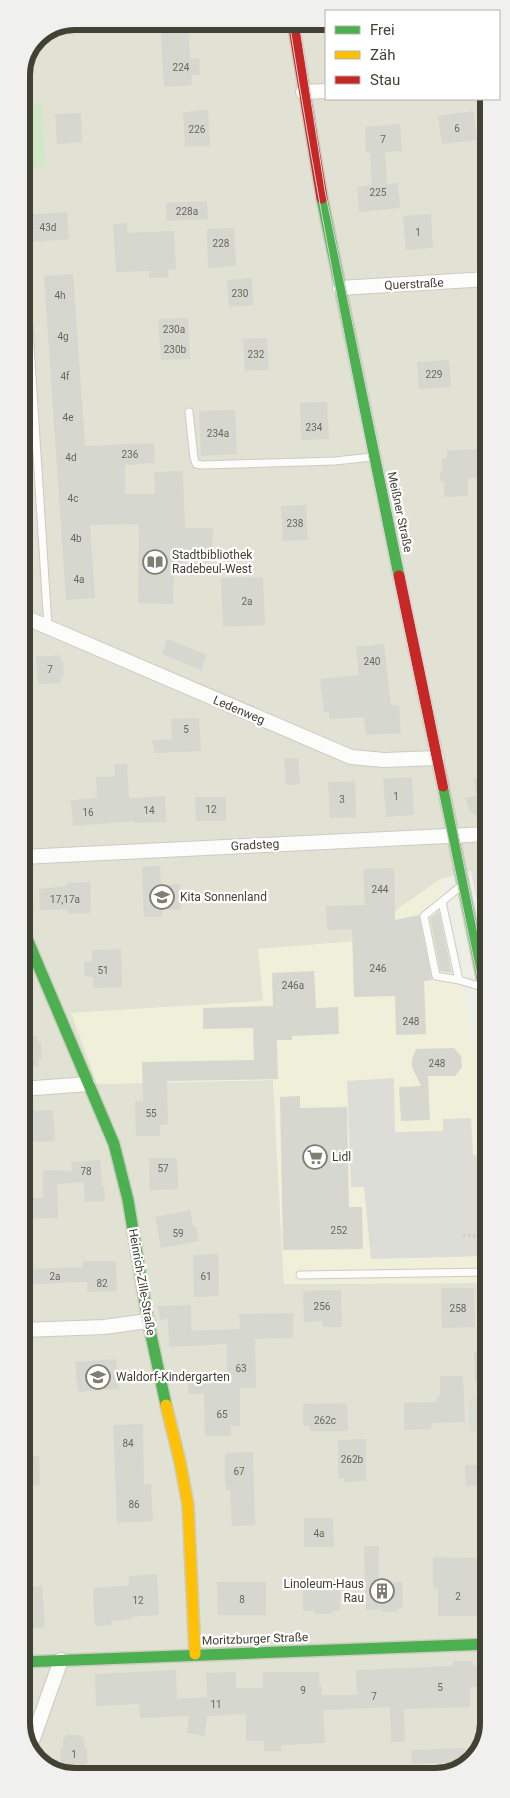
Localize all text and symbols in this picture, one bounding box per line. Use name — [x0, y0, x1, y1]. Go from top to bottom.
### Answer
legend — [325, 10, 500, 100]
text: Frei — [370, 21, 395, 39]
text: Zäh — [370, 46, 395, 64]
house number: 224 — [173, 62, 190, 73]
text: Stau — [370, 71, 400, 89]
house number: 6 — [454, 123, 460, 134]
house number: 226 — [189, 124, 206, 135]
house number: 7 — [380, 134, 386, 145]
house number: 225 — [370, 187, 387, 198]
house number: 228a — [176, 206, 198, 217]
house number: 43d — [40, 222, 56, 233]
house number: 1 — [415, 227, 421, 238]
house number: 228 — [213, 238, 230, 249]
street label: Querstraße — [384, 275, 444, 293]
house number: 230 — [232, 288, 249, 299]
house number: 4h — [54, 290, 66, 301]
house number: 230a — [163, 324, 185, 335]
house number: 4g — [57, 331, 69, 342]
house number: 230b — [164, 344, 187, 355]
house number: 232 — [248, 349, 265, 360]
house number: 229 — [426, 369, 442, 380]
house number: 4f — [60, 371, 70, 382]
house number: 4e — [63, 412, 73, 423]
house number: 234 — [306, 422, 323, 433]
house number: 234a — [207, 428, 229, 439]
house number: 236 — [122, 449, 139, 460]
house number: 4d — [65, 452, 77, 463]
street label: Meißner Straße — [385, 471, 415, 553]
house number: 4c — [68, 493, 78, 504]
house number: 238 — [287, 518, 304, 529]
house number: 4b — [70, 533, 82, 544]
place label: Stadtbibliothek Radebeul-West — [172, 548, 253, 576]
library icon: Stadtbibliothek Radebeul-West — [142, 549, 168, 575]
house number: 4a — [73, 574, 85, 585]
house number: 2a — [241, 596, 253, 607]
house number: 240 — [364, 656, 381, 667]
house number: 7 — [47, 664, 53, 675]
street label: Ledenweg — [211, 693, 267, 727]
house number: 5 — [183, 724, 189, 735]
house number: 1 — [393, 791, 399, 802]
house number: 3 — [339, 794, 345, 805]
house number: 12 — [205, 804, 217, 815]
house number: 14 — [143, 805, 155, 816]
house number: 16 — [82, 807, 94, 818]
street label: Gradsteg — [230, 837, 280, 853]
school or university icon: Kita Sonnenland — [149, 884, 175, 910]
house number: 244 — [372, 884, 389, 895]
place label: Kita Sonnenland — [180, 890, 267, 904]
house number: 17,17a — [50, 894, 80, 905]
house number: 246 — [370, 963, 387, 974]
house number: 51 — [97, 965, 109, 976]
house number: 246a — [282, 980, 304, 991]
house number: 248 — [403, 1016, 420, 1027]
house number: 248 — [429, 1058, 446, 1069]
house number: 55 — [145, 1108, 157, 1119]
supermarket icon: Lidl — [302, 1144, 328, 1170]
place label: Lidl — [332, 1150, 351, 1164]
house number: 57 — [157, 1163, 169, 1174]
house number: 78 — [80, 1166, 92, 1177]
house number: 252 — [331, 1225, 348, 1236]
street label: Heinrich-Zille-Straße — [126, 1228, 158, 1336]
house number: 59 — [172, 1228, 184, 1239]
house number: 2a — [49, 1271, 61, 1282]
house number: 61 — [200, 1271, 212, 1282]
house number: 82 — [96, 1278, 108, 1289]
house number: 256 — [314, 1301, 331, 1312]
house number: 258 — [450, 1303, 467, 1314]
house number: 63 — [235, 1363, 247, 1374]
school or university icon: Waldorf-Kindergarten — [85, 1364, 111, 1390]
place label: Waldorf-Kindergarten — [116, 1370, 230, 1384]
house number: 65 — [216, 1409, 228, 1420]
house number: 262c — [314, 1415, 336, 1426]
house number: 84 — [122, 1438, 134, 1449]
house number: 262b — [341, 1454, 364, 1465]
house number: 67 — [233, 1466, 245, 1477]
house number: 86 — [128, 1499, 140, 1510]
house number: 4a — [313, 1528, 325, 1539]
place label: Linoleum-Haus Rau — [284, 1577, 364, 1605]
building icon: Linoleum-Haus Rau — [369, 1578, 395, 1604]
house number: 2 — [455, 1591, 461, 1602]
house number: 8 — [239, 1594, 245, 1605]
house number: 12 — [132, 1595, 144, 1606]
street label: Moritzburger Straße — [202, 1630, 308, 1648]
house number: 5 — [437, 1682, 443, 1693]
house number: 9 — [300, 1685, 306, 1696]
house number: 7 — [371, 1691, 377, 1702]
house number: 11 — [210, 1699, 222, 1710]
house number: 1 — [71, 1749, 77, 1760]

